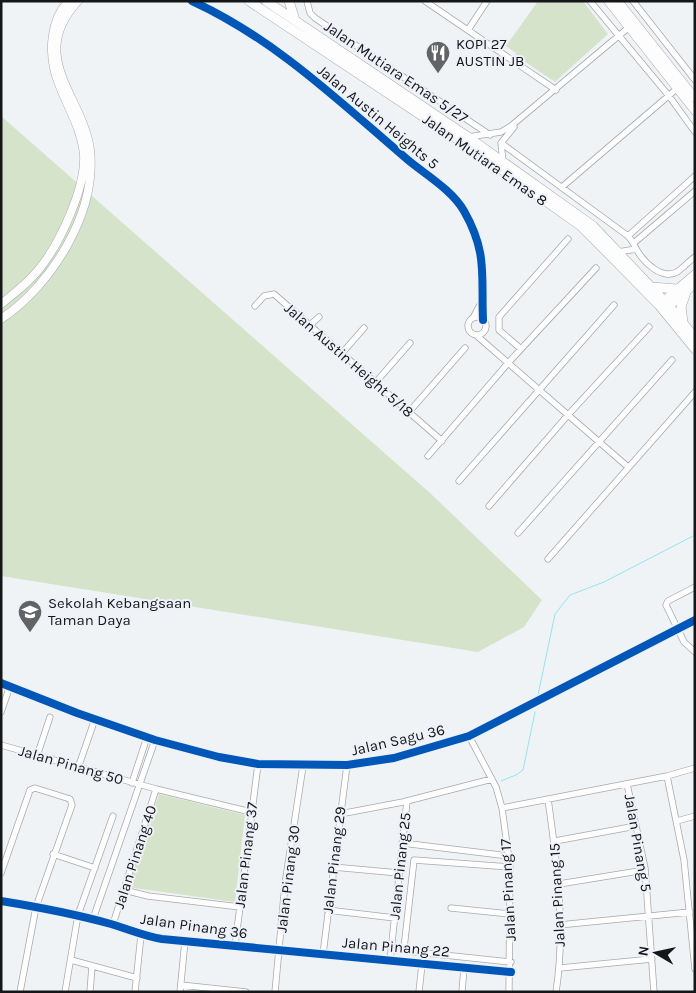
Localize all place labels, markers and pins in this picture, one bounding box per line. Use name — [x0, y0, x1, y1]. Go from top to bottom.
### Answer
place label: KOPI 27 AUSTIN JB — [456, 35, 524, 70]
restaurant icon: KOPI 27 AUSTIN JB — [425, 40, 451, 74]
place label: Sekolah Kebangsaan Taman Daya — [48, 594, 191, 629]
school or university icon: Sekolah Kebangsaan Taman Daya — [17, 599, 43, 633]

